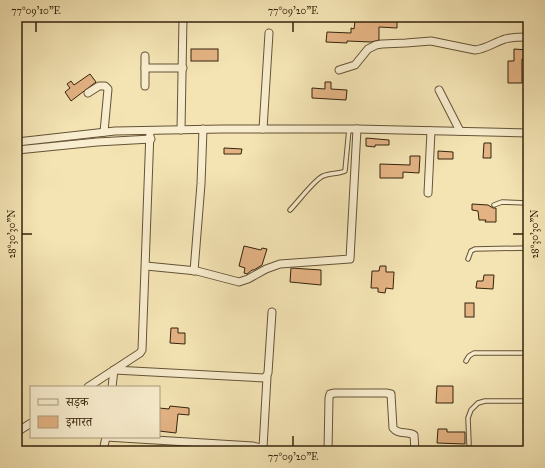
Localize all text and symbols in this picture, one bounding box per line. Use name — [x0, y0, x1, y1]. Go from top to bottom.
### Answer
text: 77°09'10"E — [11, 5, 61, 17]
text: 77°09'20"E — [268, 5, 318, 17]
text: 28°30'30"N — [6, 209, 18, 259]
text: 28°30'30"N — [529, 209, 541, 259]
legend — [30, 386, 160, 438]
text: सड़क — [65, 395, 90, 409]
text: इमारत — [65, 415, 93, 429]
text: 77°09'20"E — [268, 451, 318, 463]

